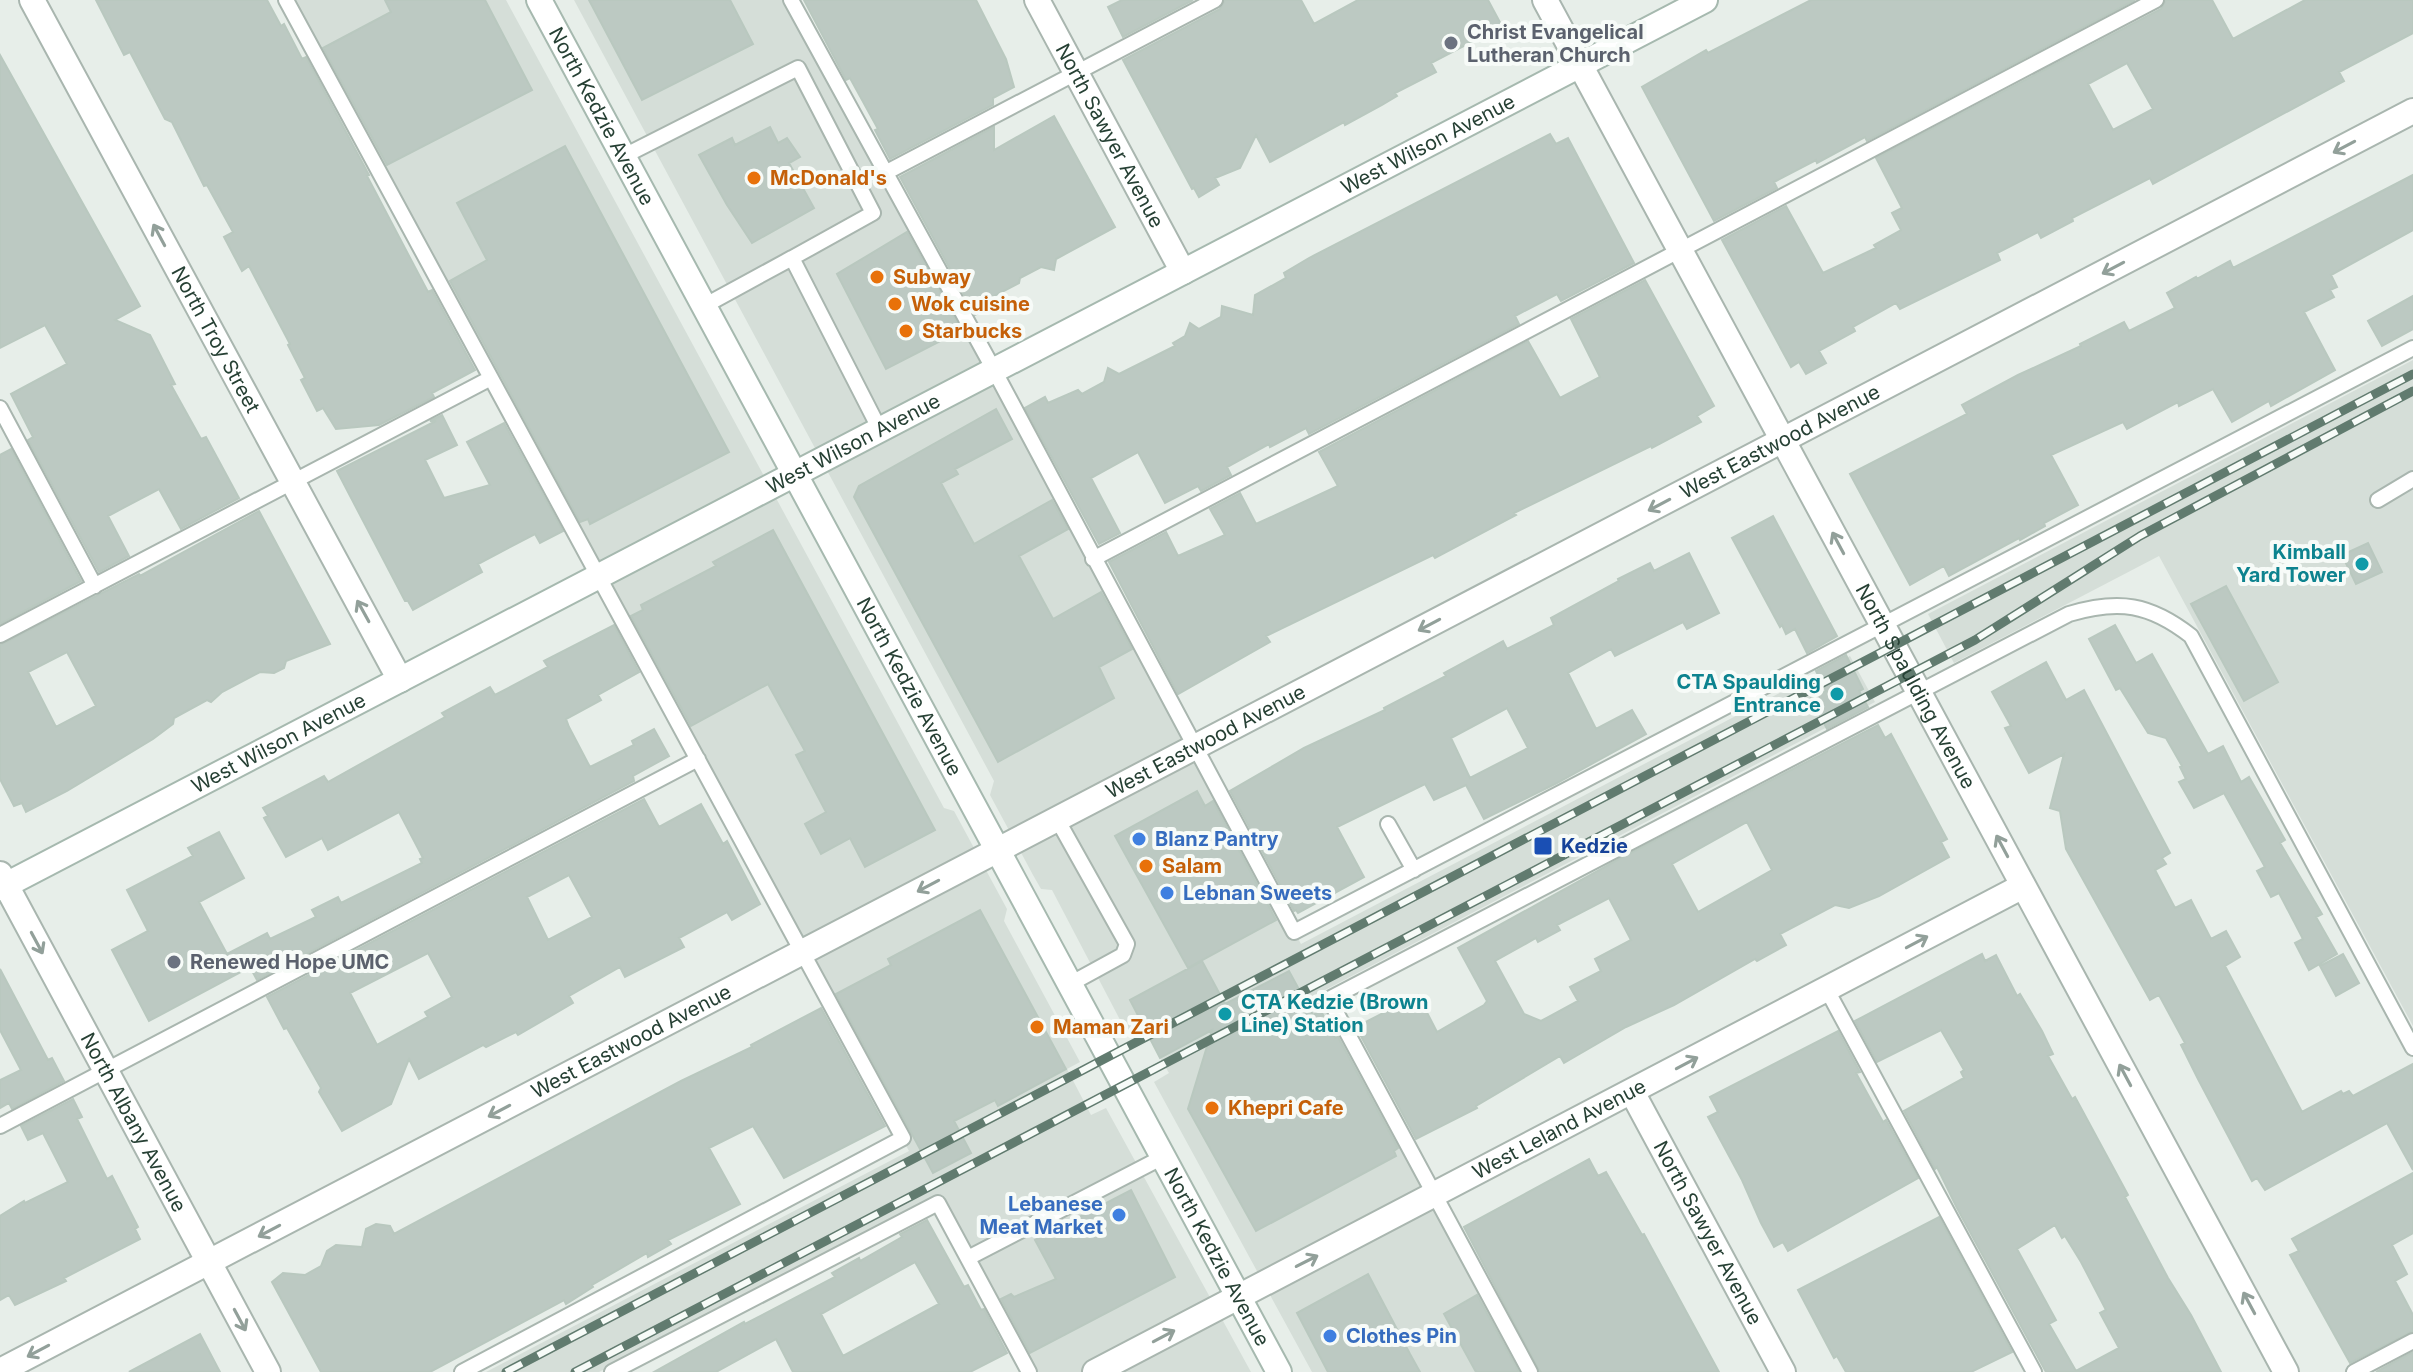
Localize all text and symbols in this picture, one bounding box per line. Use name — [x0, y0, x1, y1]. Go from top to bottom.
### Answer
place label: Christ Evangelical Lutheran Church — [1467, 20, 1644, 67]
street label: North Kedzie Avenue — [544, 23, 659, 209]
marker: Christ Evangelical Lutheran Church — [1442, 34, 1460, 52]
street label: North Sawyer Avenue — [1051, 40, 1169, 232]
street label: West Wilson Avenue — [1337, 89, 1519, 199]
one-way arrow — [2332, 140, 2356, 156]
place label: McDonald's — [770, 166, 887, 190]
marker: McDonald's — [745, 169, 763, 187]
one-way arrow — [150, 224, 166, 247]
one-way arrow — [2102, 260, 2126, 276]
street label: North Troy Street — [166, 262, 265, 417]
place label: Subway — [893, 265, 971, 289]
marker: Subway — [868, 268, 886, 286]
place label: Wok cuisine — [911, 292, 1030, 316]
marker: Wok cuisine — [886, 295, 904, 313]
place label: Starbucks — [922, 319, 1022, 343]
marker: Starbucks — [897, 322, 915, 340]
street label: West Eastwood Avenue — [1676, 380, 1884, 504]
street label: West Wilson Avenue — [762, 388, 944, 499]
one-way arrow — [1648, 497, 1672, 513]
one-way arrow — [1830, 532, 1846, 556]
place label: Kimball Yard Tower — [2236, 540, 2346, 587]
marker: Kimball Yard Tower — [2353, 555, 2371, 573]
street label: North Spaulding Avenue — [1851, 580, 1981, 793]
street label: North Kedzie Avenue — [851, 593, 967, 780]
one-way arrow — [354, 600, 370, 624]
one-way arrow — [1418, 618, 1441, 634]
place label: CTA Spaulding Entrance — [1676, 670, 1821, 717]
street label: West Eastwood Avenue — [1102, 679, 1309, 804]
marker: CTA Spaulding Entrance — [1828, 685, 1846, 703]
street label: West Wilson Avenue — [187, 688, 370, 798]
place label: Blanz Pantry — [1155, 827, 1279, 851]
marker: Blanz Pantry — [1130, 830, 1148, 848]
place label: Kedzie — [1561, 834, 1628, 858]
marker: Kedzie — [1532, 835, 1554, 857]
one-way arrow — [1994, 835, 2010, 858]
place label: Salam — [1162, 854, 1222, 878]
marker: Salam — [1137, 857, 1155, 875]
one-way arrow — [917, 879, 941, 895]
place label: Lebnan Sweets — [1183, 881, 1332, 905]
marker: Lebnan Sweets — [1158, 884, 1176, 902]
one-way arrow — [29, 930, 45, 954]
one-way arrow — [1905, 934, 1929, 950]
place label: Renewed Hope UMC — [190, 950, 389, 974]
marker: Renewed Hope UMC — [165, 953, 183, 971]
street label: West Eastwood Avenue — [527, 979, 735, 1103]
place label: CTA Kedzie (Brown Line) Station — [1241, 990, 1429, 1037]
marker: CTA Kedzie (Brown Line) Station — [1216, 1005, 1234, 1023]
place label: Maman Zari — [1053, 1015, 1169, 1039]
marker: Maman Zari — [1028, 1018, 1046, 1036]
street label: North Albany Avenue — [76, 1029, 192, 1216]
one-way arrow — [1675, 1055, 1699, 1071]
one-way arrow — [2117, 1063, 2133, 1087]
street label: West Leland Avenue — [1469, 1074, 1650, 1184]
place label: Khepri Cafe — [1228, 1096, 1344, 1120]
marker: Khepri Cafe — [1203, 1099, 1221, 1117]
one-way arrow — [488, 1103, 512, 1119]
street label: North Sawyer Avenue — [1649, 1137, 1767, 1329]
street label: North Kedzie Avenue — [1159, 1164, 1275, 1350]
place label: Lebanese Meat Market — [979, 1192, 1103, 1239]
marker: Lebanese Meat Market — [1110, 1206, 1128, 1224]
one-way arrow — [257, 1223, 281, 1239]
one-way arrow — [1295, 1252, 1319, 1268]
one-way arrow — [2241, 1292, 2256, 1316]
one-way arrow — [232, 1307, 248, 1331]
place label: Clothes Pin — [1346, 1324, 1457, 1348]
one-way arrow — [1152, 1327, 1175, 1343]
marker: Clothes Pin — [1321, 1327, 1339, 1345]
one-way arrow — [27, 1344, 51, 1360]

